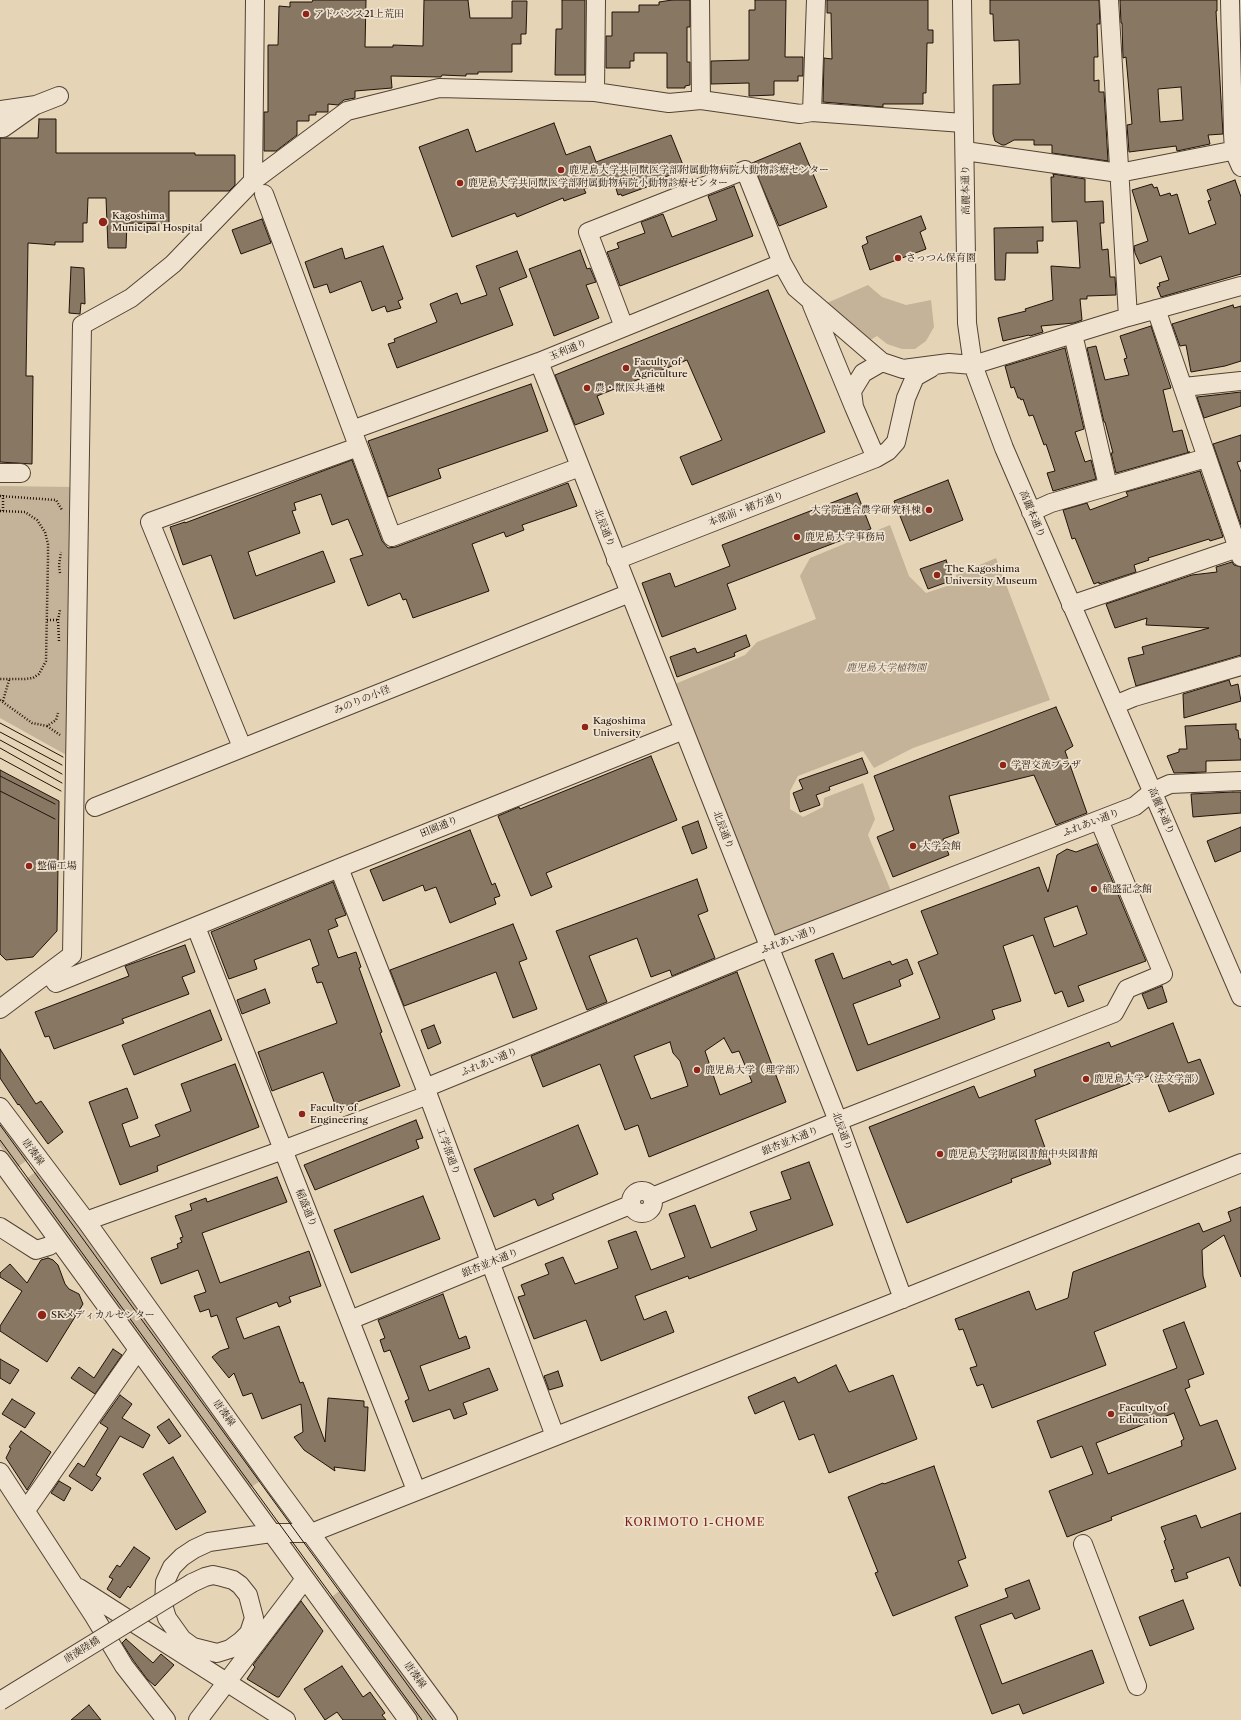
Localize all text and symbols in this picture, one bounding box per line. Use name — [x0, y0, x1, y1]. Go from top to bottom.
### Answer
place label: アドバンス21上荒田 — [314, 8, 404, 20]
marker: アドバンス21上荒田 — [301, 9, 311, 19]
place label: 鹿児島大学共同獣医学部附属動物病院大動物診療センター — [569, 164, 829, 176]
marker: 鹿児島大学共同獣医学部附属動物病院大動物診療センター — [556, 165, 566, 175]
street label: 高麗本通り — [960, 165, 972, 215]
place label: 鹿児島大学共同獣医学部附属動物病院小動物診療センター — [468, 177, 728, 189]
marker: 鹿児島大学共同獣医学部附属動物病院小動物診療センター — [455, 178, 465, 188]
place label: Kagoshima Municipal Hospital — [112, 210, 203, 234]
marker: Kagoshima Municipal Hospital — [97, 216, 109, 228]
place label: さっつん保育園 — [906, 252, 976, 264]
marker: さっつん保育園 — [893, 253, 903, 263]
street label: 玉利通り — [547, 337, 589, 363]
place label: Faculty of Agriculture — [634, 356, 688, 380]
marker: Faculty of Agriculture — [621, 363, 631, 373]
place label: 農・獣医共通棟 — [595, 382, 665, 394]
marker: 農・獣医共通棟 — [582, 383, 592, 393]
street label: 本部前・緒方通り — [707, 489, 785, 529]
street label: 高麗本通り — [1017, 489, 1047, 539]
place label: 大学院連合農学研究科棟 — [811, 504, 921, 516]
marker: 大学院連合農学研究科棟 — [924, 505, 934, 515]
street label: 北辰通り — [591, 507, 617, 549]
place label: 鹿児島大学事務局 — [805, 531, 885, 543]
marker: 鹿児島大学事務局 — [792, 532, 802, 542]
place label: The Kagoshima University Museum — [945, 563, 1037, 586]
marker: The Kagoshima University Museum — [932, 570, 942, 580]
park label: 鹿児島大学植物園 — [846, 662, 926, 674]
street label: みのりの小径 — [332, 683, 392, 717]
place label: Kagoshima University — [593, 715, 646, 738]
marker: Kagoshima University — [580, 722, 590, 732]
place label: 学習交流プラザ — [1011, 759, 1081, 771]
marker: 学習交流プラザ — [998, 760, 1008, 770]
street label: 高麗本通り — [1145, 786, 1177, 836]
street label: ふれあい通り — [1061, 807, 1121, 839]
street label: 北辰通り — [710, 809, 736, 851]
street label: 田園通り — [418, 814, 460, 840]
place label: 大学会館 — [921, 840, 961, 852]
marker: 大学会館 — [908, 841, 918, 851]
place label: 整備工場 — [37, 860, 77, 872]
marker: 整備工場 — [24, 861, 34, 871]
place label: 稲盛記念館 — [1102, 883, 1152, 895]
marker: 稲盛記念館 — [1089, 884, 1099, 894]
street label: ふれあい通り — [759, 924, 819, 956]
street label: ふれあい通り — [459, 1045, 519, 1079]
place label: 鹿児島大学（理学部） — [705, 1064, 805, 1076]
marker: 鹿児島大学（理学部） — [692, 1065, 702, 1075]
place label: 鹿児島大学（法文学部） — [1094, 1073, 1204, 1085]
marker: 鹿児島大学（法文学部） — [1081, 1074, 1091, 1084]
place label: Faculty of Engineering — [310, 1102, 368, 1126]
marker: Faculty of Engineering — [297, 1109, 307, 1119]
street label: 北辰通り — [830, 1110, 854, 1152]
street label: 銀杏並木通り — [760, 1124, 820, 1158]
street label: 工学部通り — [434, 1125, 462, 1177]
street label: 唐湊線 — [19, 1136, 47, 1168]
place label: 鹿児島大学附属図書館中央図書館 — [948, 1148, 1098, 1160]
marker: 鹿児島大学附属図書館中央図書館 — [935, 1149, 945, 1159]
street label: 稲盛通り — [293, 1187, 319, 1229]
street label: 銀杏並木通り — [460, 1246, 520, 1280]
marker: SKメディカルセンター — [36, 1309, 48, 1321]
place label: SKメディカルセンター — [51, 1309, 155, 1321]
street label: 唐湊線 — [210, 1397, 238, 1429]
place label: Faculty of Education — [1119, 1402, 1168, 1426]
marker: Faculty of Education — [1106, 1409, 1116, 1419]
district label: KORIMOTO 1-CHOME — [625, 1516, 765, 1530]
street label: 唐湊陸橋 — [62, 1634, 102, 1666]
street label: 唐湊線 — [401, 1659, 429, 1691]

